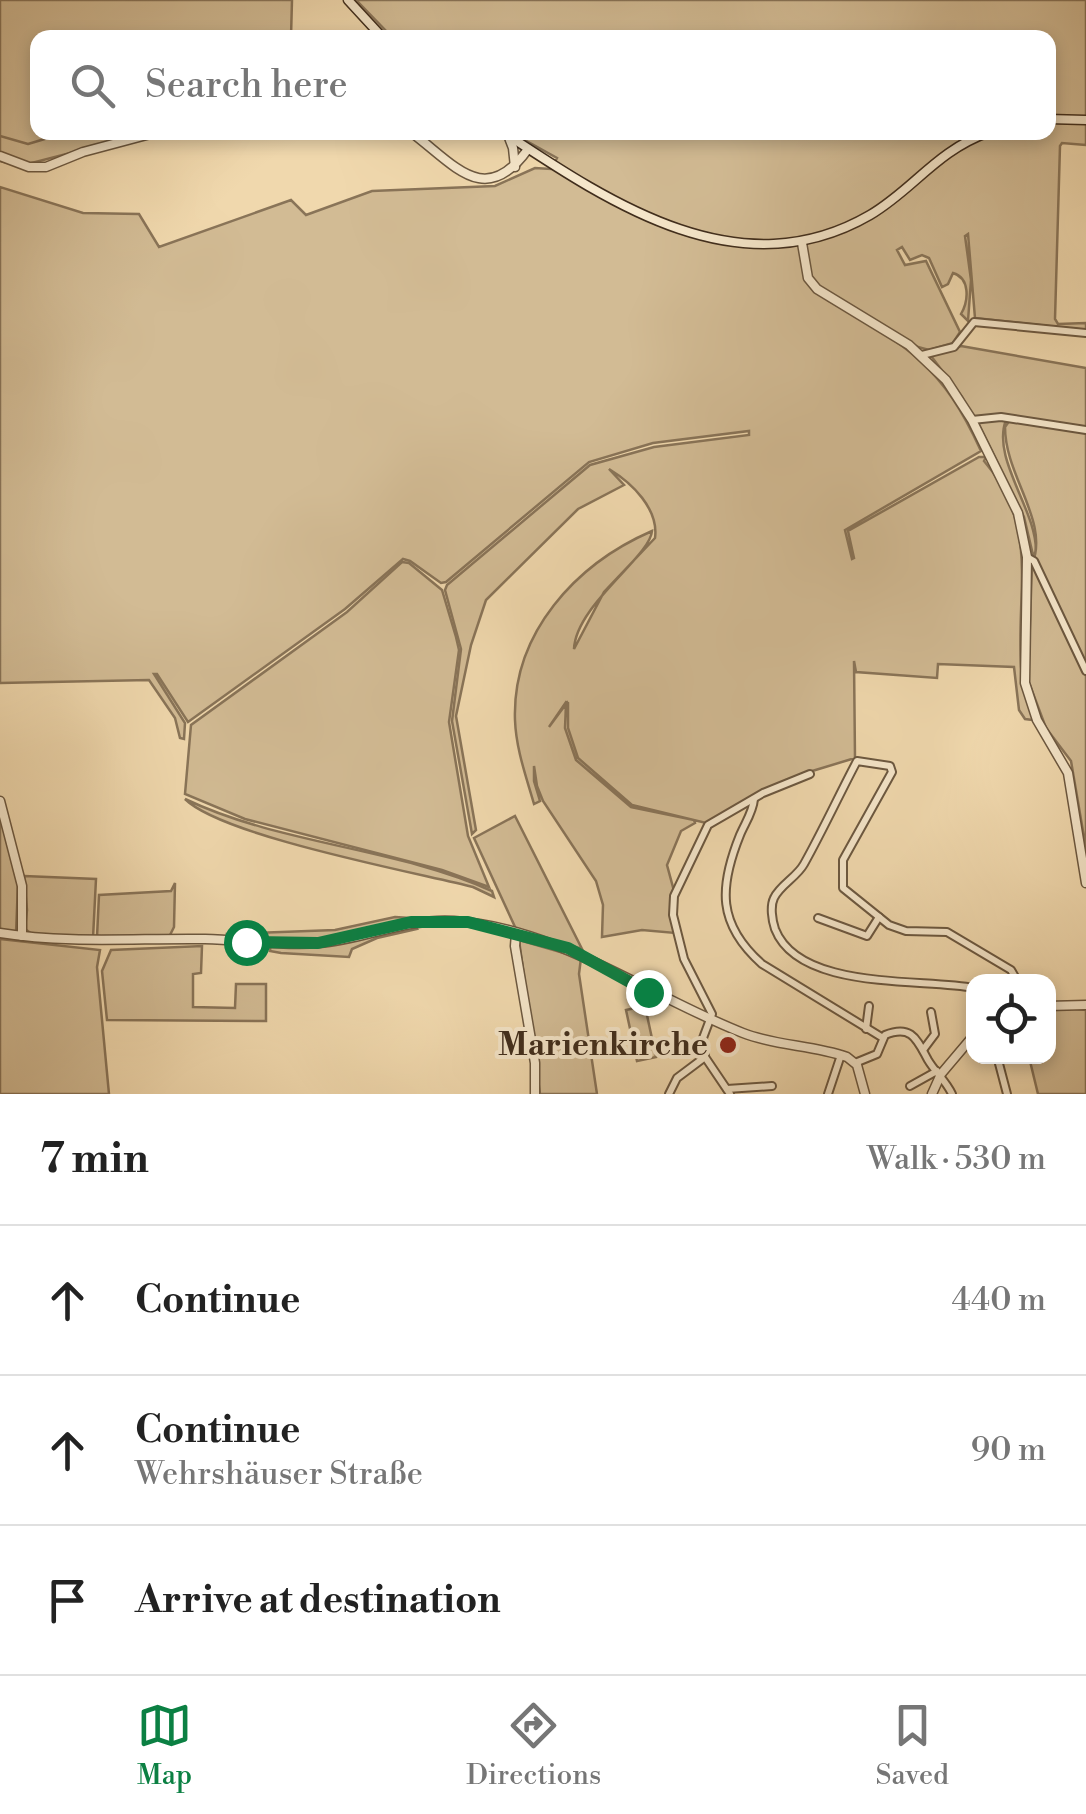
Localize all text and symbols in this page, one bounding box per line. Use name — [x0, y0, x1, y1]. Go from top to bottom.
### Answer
search box — [30, 30, 1056, 140]
icon: search — [65, 58, 120, 113]
text: Search here — [145, 62, 348, 109]
route start — [224, 920, 270, 966]
route end — [626, 970, 672, 1016]
map controls — [966, 974, 1056, 1064]
button: locate — [966, 974, 1056, 1064]
place label: Marienkirche — [498, 1025, 708, 1065]
marker: Marienkirche — [717, 1034, 739, 1056]
text: 7 min — [40, 1133, 149, 1186]
text: Walk · 530 m — [867, 1139, 1046, 1179]
icon: ahead — [40, 1273, 95, 1328]
text: Continue — [135, 1277, 300, 1324]
text: 440 m — [951, 1280, 1046, 1320]
text: Continue — [135, 1407, 300, 1454]
icon: ahead — [40, 1423, 95, 1478]
text: 90 m — [971, 1430, 1046, 1470]
text: Wehrshäuser Straße — [135, 1454, 423, 1494]
icon: arrive — [40, 1573, 95, 1628]
text: Arrive at destination — [135, 1577, 501, 1624]
tab: Map — [137, 1698, 192, 1793]
tab: Directions — [466, 1698, 601, 1793]
tab: Saved — [875, 1698, 949, 1793]

